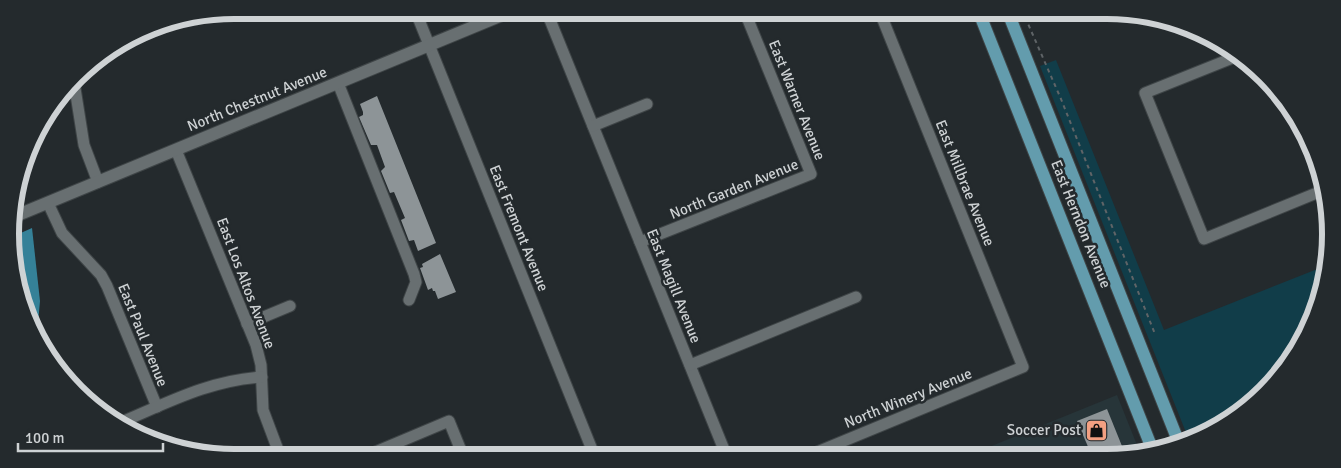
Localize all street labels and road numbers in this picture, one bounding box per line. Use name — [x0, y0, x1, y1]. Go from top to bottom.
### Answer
street label: East Warner Avenue — [765, 37, 829, 163]
street label: North Chestnut Avenue — [185, 63, 329, 135]
street label: East Millbrae Avenue — [931, 117, 999, 249]
street label: North Garden Avenue — [667, 155, 801, 223]
street label: East Herndon Avenue — [1047, 157, 1115, 291]
street label: East Fremont Avenue — [485, 162, 553, 294]
street label: East Los Altos Avenue — [213, 215, 279, 351]
street label: East Magill Avenue — [643, 226, 705, 346]
street label: East Paul Avenue — [114, 281, 172, 389]
street label: North Winery Avenue — [841, 364, 975, 432]

